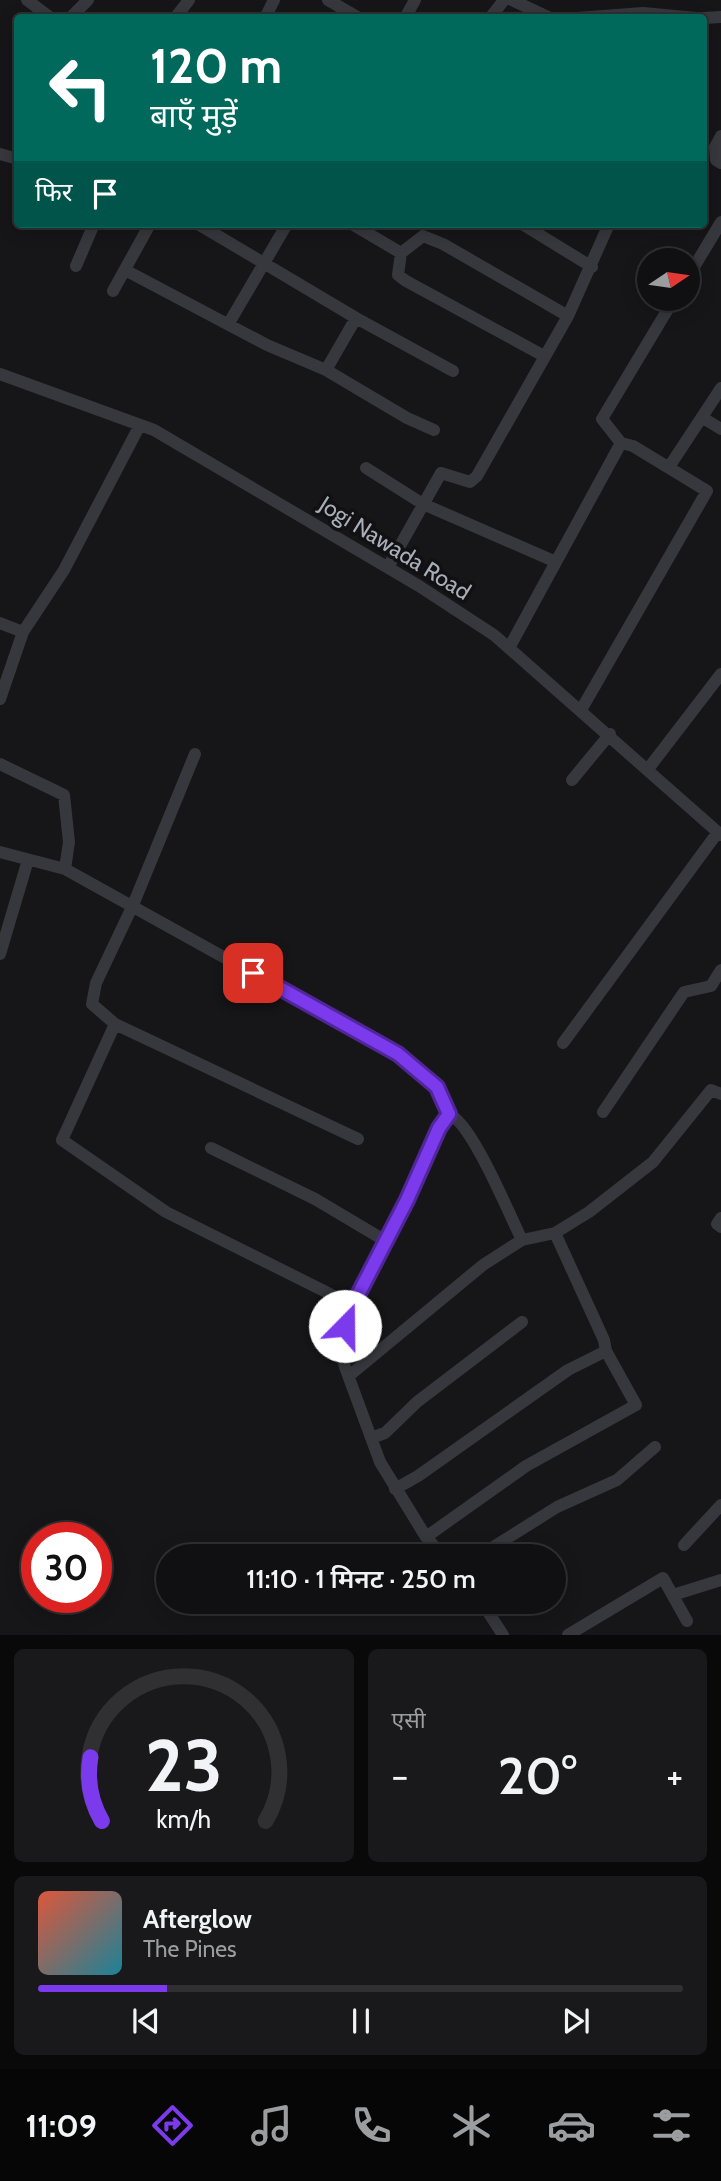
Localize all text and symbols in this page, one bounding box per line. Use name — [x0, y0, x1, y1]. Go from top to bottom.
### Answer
text: 120 m — [150, 36, 282, 95]
icon: left — [35, 42, 126, 133]
text: बाएँ मुड़ें — [150, 96, 238, 135]
icon: arrive — [86, 175, 124, 213]
text: फिर — [35, 176, 72, 208]
north arrow — [637, 248, 700, 312]
map controls — [637, 248, 700, 311]
street label: Jogi Nawada Road — [313, 490, 476, 606]
pin — [223, 943, 283, 1003]
icon: arrive — [234, 954, 272, 992]
position arrow — [308, 1289, 382, 1363]
speed limit sign: 30 — [21, 1522, 112, 1613]
text: 11:10 · 1 मिनट · 250 m — [246, 1563, 476, 1595]
text: एसी — [392, 1706, 426, 1734]
text: 23 — [145, 1722, 223, 1810]
text: 20° — [498, 1744, 577, 1807]
text: − — [392, 1752, 408, 1799]
text: + — [666, 1752, 683, 1799]
text: km/h — [156, 1804, 211, 1834]
text: Afterglow — [143, 1903, 252, 1935]
text: The Pines — [143, 1935, 237, 1963]
icon: previous — [127, 2002, 165, 2040]
icon: pause — [342, 2002, 380, 2040]
icon: next — [557, 2002, 595, 2040]
icon: directions — [148, 2101, 197, 2150]
icon: music — [247, 2101, 296, 2150]
icon: phone — [347, 2101, 396, 2150]
icon: climate — [447, 2101, 496, 2150]
icon: car — [547, 2101, 596, 2150]
icon: filters — [647, 2101, 696, 2150]
text: 11:09 — [25, 2106, 97, 2145]

